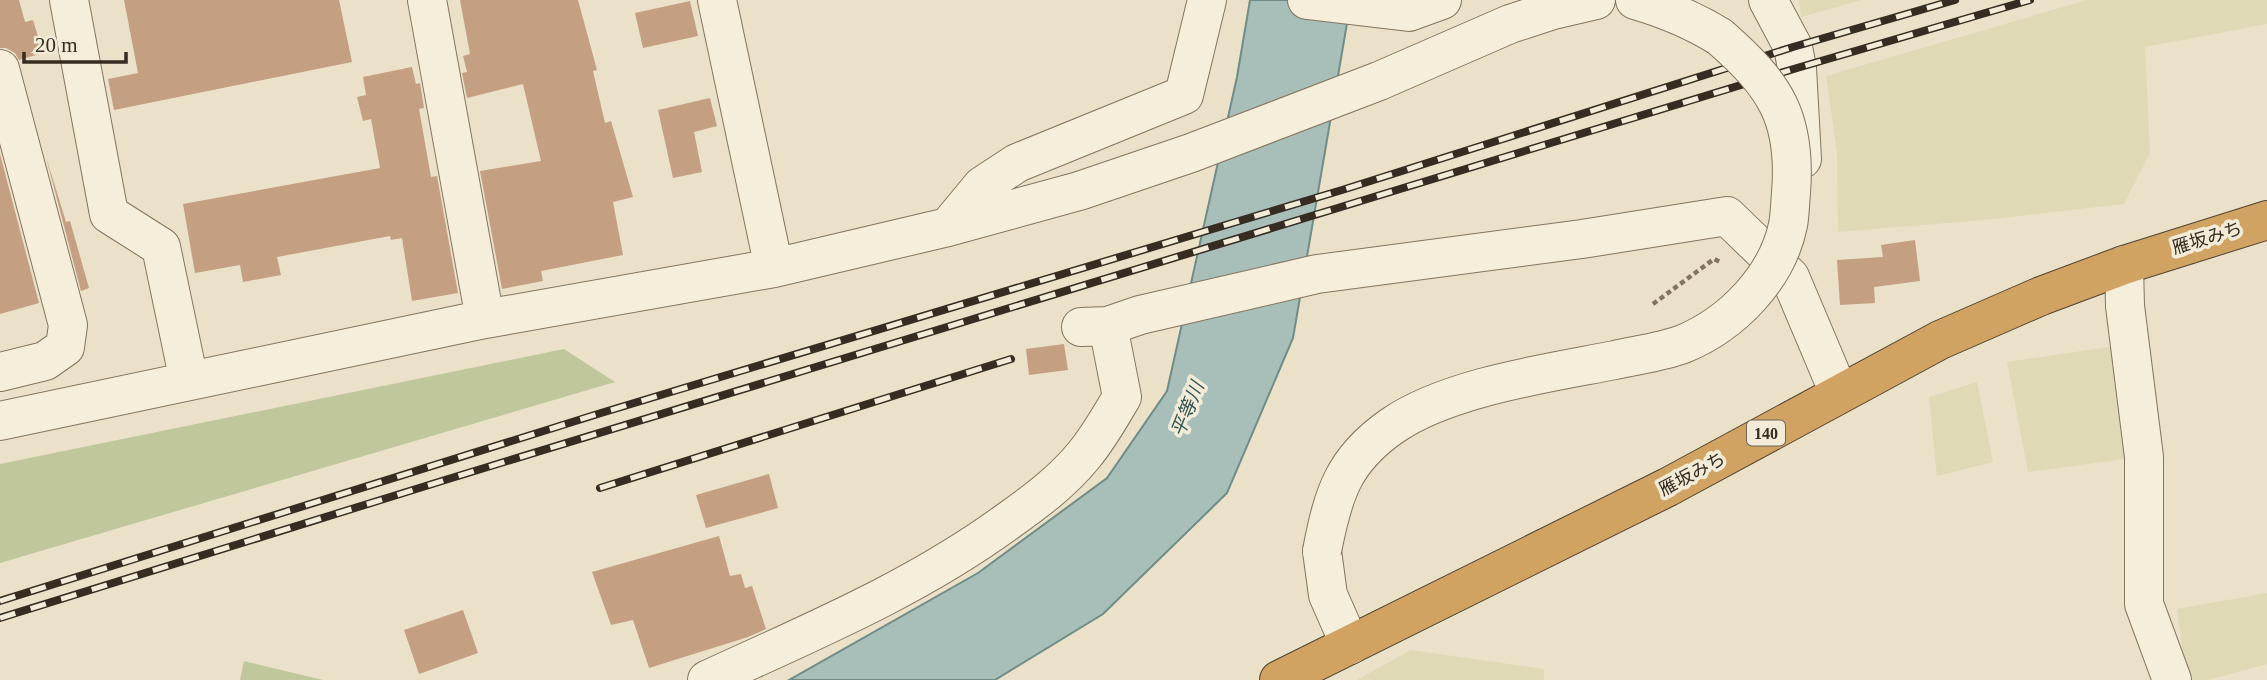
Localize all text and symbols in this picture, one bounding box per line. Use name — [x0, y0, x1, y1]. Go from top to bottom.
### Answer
scale bar — [24, 21, 126, 65]
text: 20 m — [35, 33, 78, 57]
street label: 雁坂みち — [2170, 218, 2244, 258]
water label: 平等川 — [1167, 377, 1209, 440]
road number: 140 — [1747, 420, 1785, 446]
street label: 雁坂みち — [1656, 448, 1728, 500]

